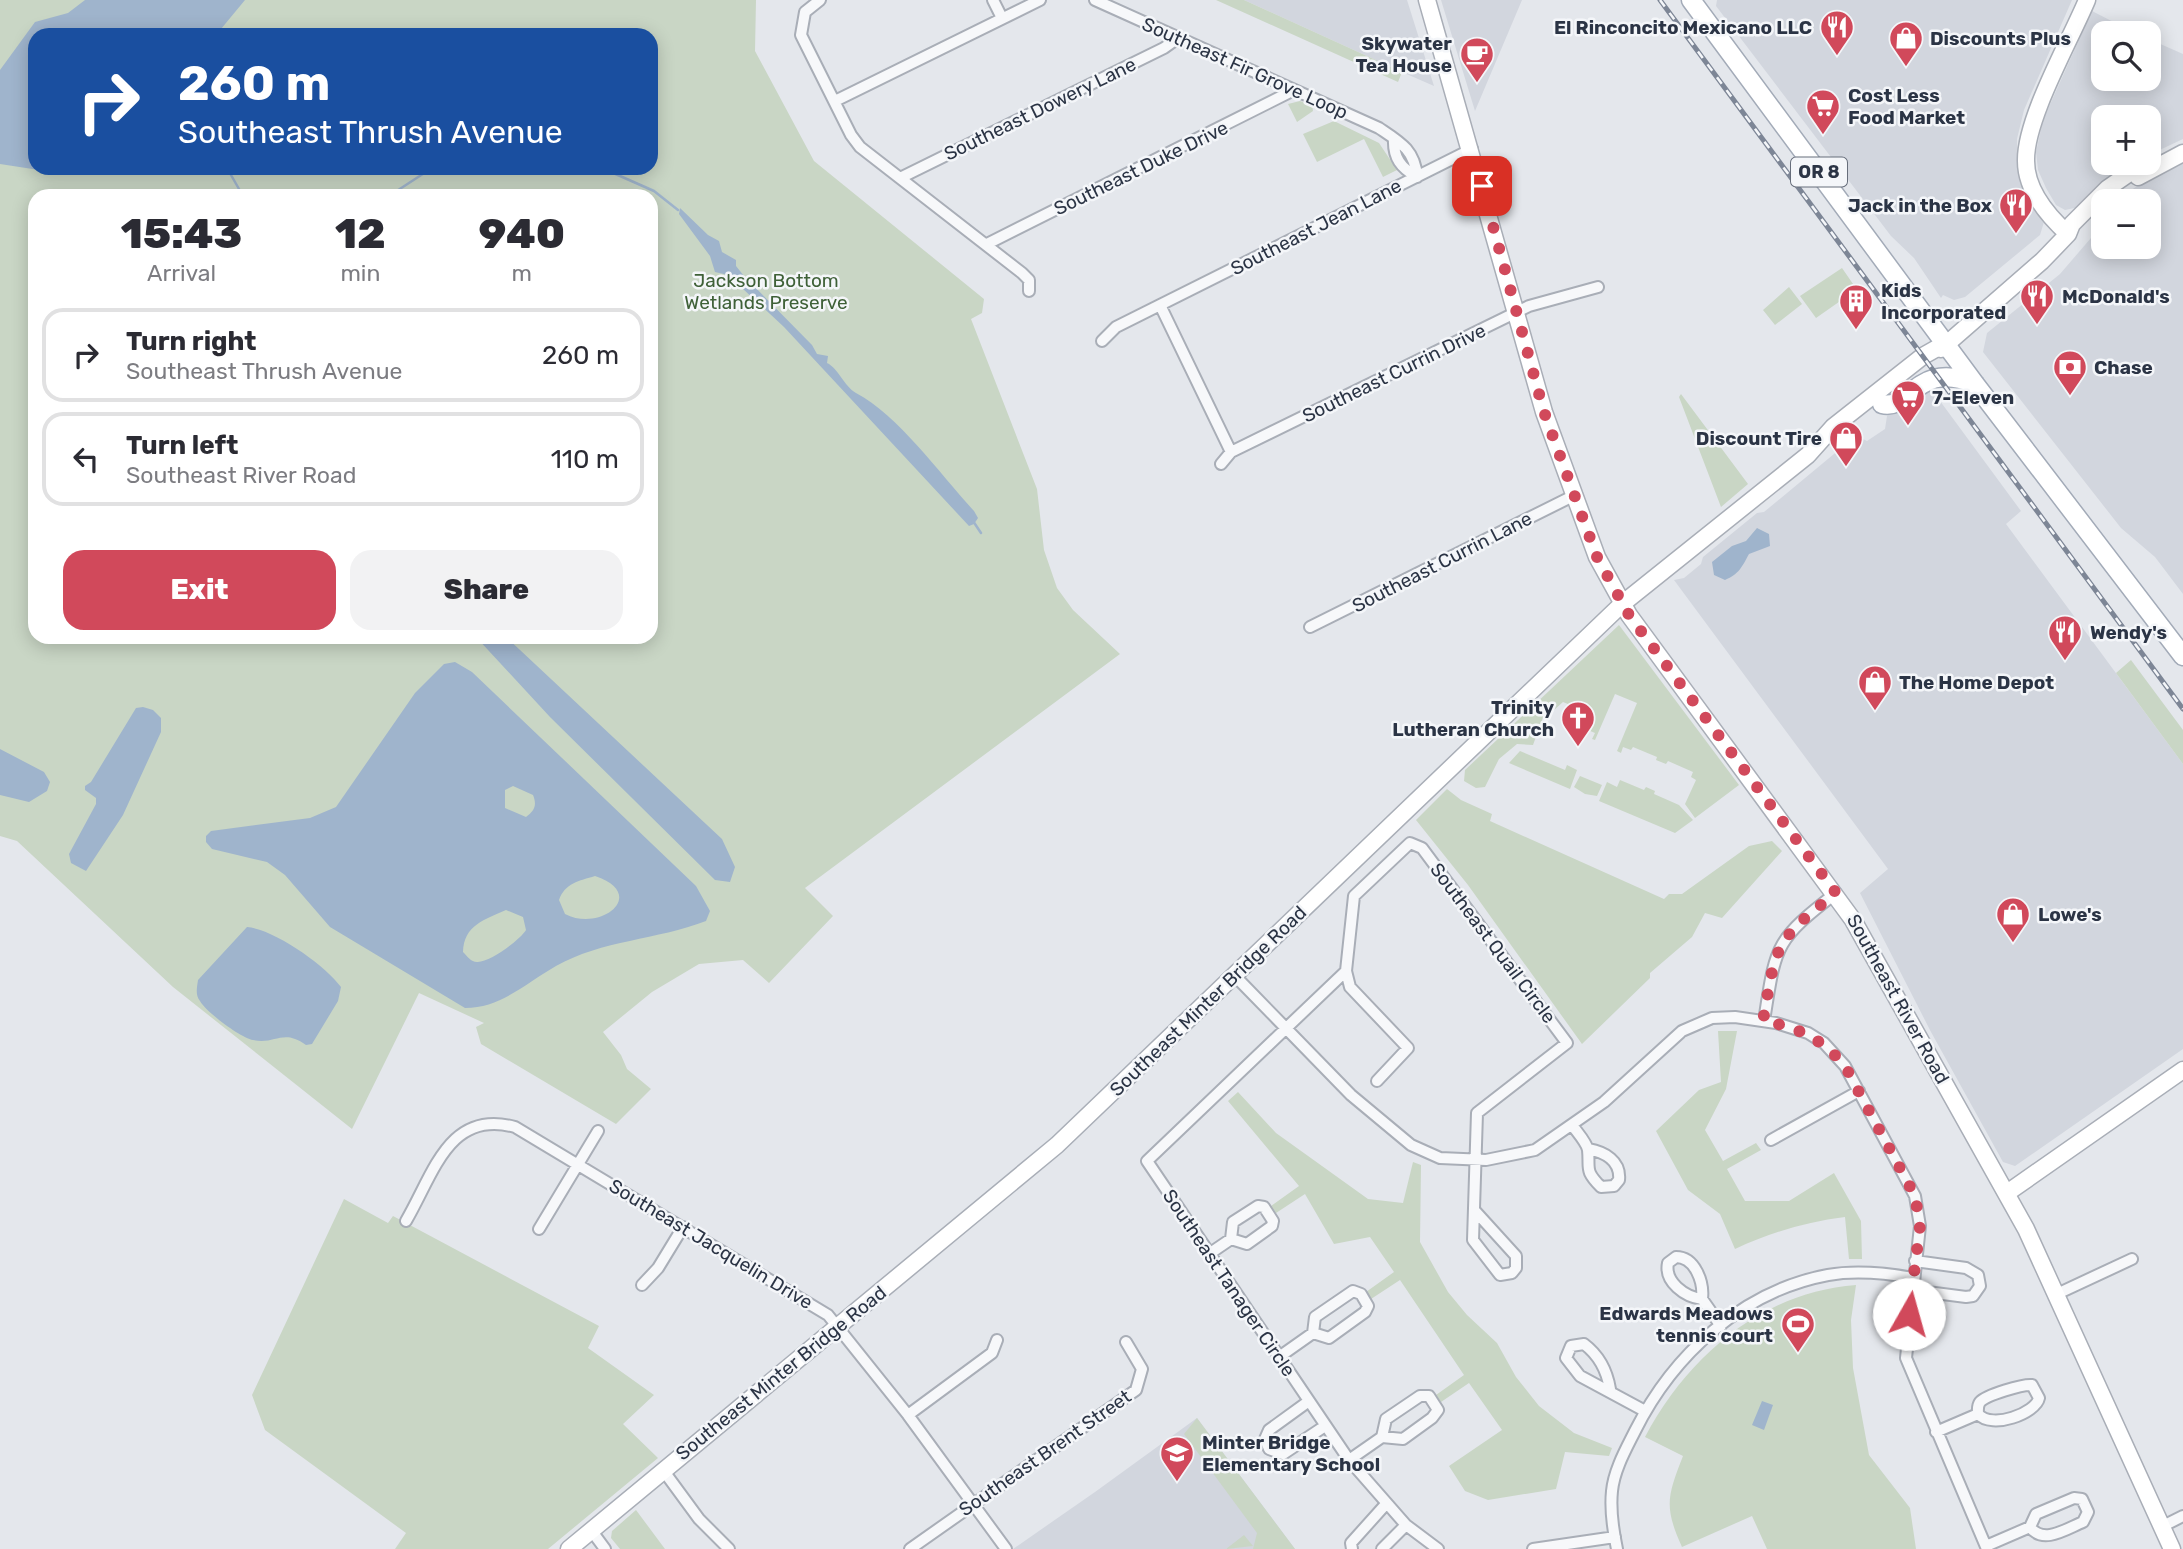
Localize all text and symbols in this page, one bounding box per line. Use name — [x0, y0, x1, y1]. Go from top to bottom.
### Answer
restaurant icon: El Rinconcito Mexicano LLC — [1818, 8, 1856, 57]
street label: Southeast Fir Grove Loop — [1139, 12, 1351, 124]
place label: El Rinconcito Mexicano LLC — [1554, 16, 1812, 39]
shop icon: Discounts Plus — [1887, 19, 1925, 68]
map controls — [2091, 21, 2161, 259]
button: search — [2091, 21, 2161, 91]
place label: Discounts Plus — [1930, 27, 2071, 50]
place label: Skywater Tea House — [1355, 32, 1452, 77]
cafe icon: Skywater Tea House — [1458, 35, 1496, 84]
street label: Southeast Dowery Lane — [940, 53, 1140, 165]
text: 260 m — [178, 54, 330, 112]
icon: right — [63, 56, 154, 147]
place label: Cost Less Food Market — [1848, 84, 1965, 129]
supermarket icon: Cost Less Food Market — [1804, 87, 1842, 136]
button: + — [2091, 105, 2161, 175]
text: Southeast Thrush Avenue — [178, 113, 563, 151]
street label: Southeast Duke Drive — [1050, 116, 1232, 220]
pin — [1452, 156, 1512, 216]
road number: OR 8 — [1791, 158, 1847, 187]
icon: arrive — [1463, 167, 1501, 205]
street label: Southeast Jean Lane — [1227, 174, 1405, 280]
restaurant icon: Jack in the Box — [1997, 186, 2035, 235]
button: − — [2091, 189, 2161, 259]
place label: Jack in the Box — [1848, 194, 1992, 217]
text: 15:43 — [121, 209, 242, 259]
text: 12 — [335, 209, 386, 259]
text: 940 — [478, 209, 565, 259]
text: Arrival — [147, 259, 216, 287]
text: min — [340, 259, 380, 287]
text: m — [512, 259, 532, 287]
park label: Jackson Bottom Wetlands Preserve — [684, 269, 848, 314]
restaurant icon: McDonald's — [2018, 277, 2056, 326]
place label: Kids Incorporated — [1881, 279, 2006, 324]
building icon: Kids Incorporated — [1837, 282, 1875, 331]
place label: McDonald's — [2062, 285, 2170, 308]
street label: Southeast Currin Drive — [1299, 319, 1489, 427]
text: Turn right — [126, 326, 256, 357]
icon: right — [67, 336, 105, 374]
text: 260 m — [542, 340, 619, 371]
bank icon: Chase — [2051, 348, 2089, 397]
place label: Chase — [2094, 356, 2153, 379]
text: Southeast Thrush Avenue — [126, 357, 402, 385]
supermarket icon: 7-Eleven — [1889, 378, 1927, 427]
place label: 7-Eleven — [1932, 386, 2014, 409]
shop icon: Discount Tire — [1827, 419, 1865, 468]
place label: Discount Tire — [1696, 427, 1822, 450]
text: Turn left — [126, 430, 238, 461]
icon: left — [67, 440, 105, 478]
text: 110 m — [551, 444, 619, 475]
text: Southeast River Road — [126, 461, 356, 489]
street label: Southeast Currin Lane — [1348, 507, 1536, 617]
button: Exit — [63, 550, 336, 630]
button: Share — [350, 550, 623, 630]
restaurant icon: Wendy's — [2046, 613, 2084, 662]
place label: Wendy's — [2090, 621, 2167, 644]
shop icon: The Home Depot — [1856, 663, 1894, 712]
place label: The Home Depot — [1899, 671, 2054, 694]
place label: Trinity Lutheran Church — [1392, 696, 1555, 741]
church icon: Trinity Lutheran Church — [1559, 699, 1597, 748]
street label: Southeast Quail Circle — [1425, 858, 1561, 1028]
shop icon: Lowe's — [1994, 895, 2032, 944]
street label: Southeast Minter Bridge Road — [1105, 901, 1311, 1101]
place label: Lowe's — [2038, 903, 2102, 926]
street label: Southeast River Road — [1842, 910, 1954, 1088]
street label: Southeast Jacquelin Drive — [605, 1174, 817, 1314]
street label: Southeast Tanager Circle — [1158, 1185, 1300, 1381]
position arrow — [1872, 1277, 1946, 1351]
street label: Southeast Minter Bridge Road — [671, 1281, 891, 1465]
place label: Edwards Meadows tennis court — [1599, 1302, 1773, 1347]
sports icon: Edwards Meadows tennis court — [1779, 1305, 1817, 1354]
street label: Southeast Brent Street — [955, 1385, 1136, 1521]
place label: Minter Bridge Elementary School — [1202, 1431, 1380, 1476]
school or university icon: Minter Bridge Elementary School — [1158, 1434, 1196, 1483]

